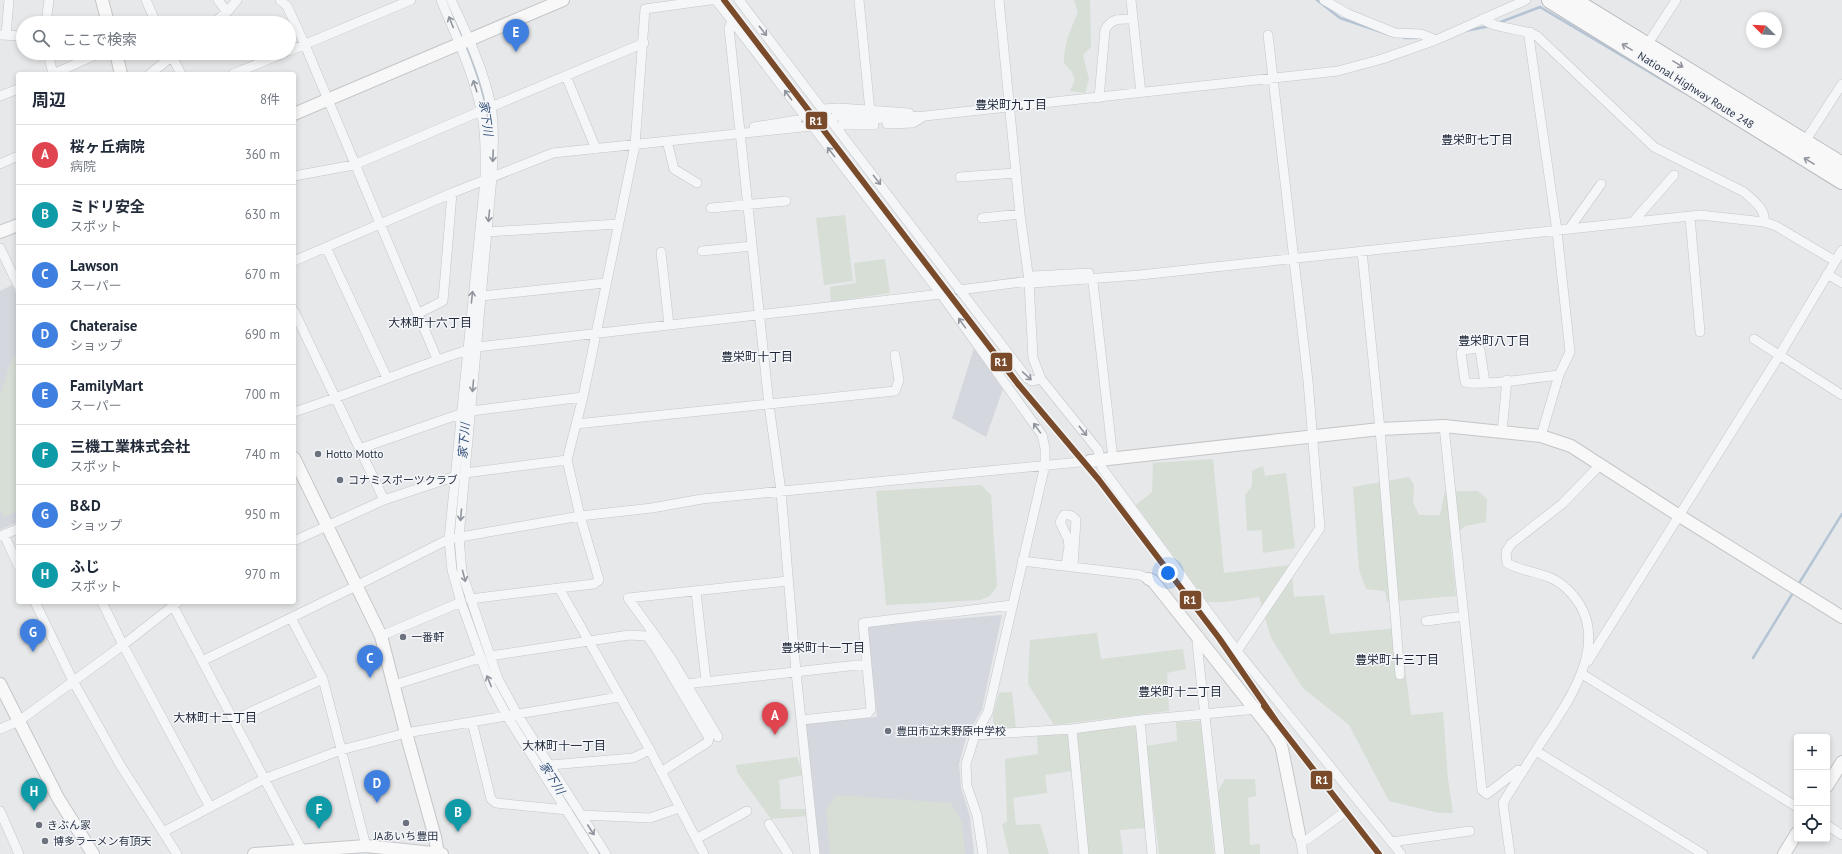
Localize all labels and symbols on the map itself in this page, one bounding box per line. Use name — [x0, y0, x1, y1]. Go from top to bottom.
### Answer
north arrow — [1746, 12, 1782, 48]
one-way arrow — [446, 17, 454, 29]
pin: E — [503, 19, 529, 52]
one-way arrow — [758, 25, 767, 36]
one-way arrow — [1622, 43, 1633, 51]
street label: National Highway Route 248 — [1635, 48, 1757, 132]
one-way arrow — [1672, 61, 1684, 69]
one-way arrow — [470, 80, 478, 92]
one-way arrow — [784, 90, 792, 101]
district label: 豊栄町九丁目 — [975, 97, 1047, 112]
water label: 家下川 — [477, 99, 497, 139]
line badge: R1 — [805, 111, 828, 130]
text: R1 — [810, 114, 822, 128]
district label: 豊栄町七丁目 — [1441, 132, 1513, 147]
one-way arrow — [827, 147, 836, 158]
one-way arrow — [489, 149, 497, 162]
one-way arrow — [1803, 156, 1815, 164]
one-way arrow — [873, 174, 881, 185]
one-way arrow — [485, 209, 492, 222]
one-way arrow — [469, 291, 476, 304]
district label: 大林町十六丁目 — [388, 315, 472, 330]
one-way arrow — [958, 317, 966, 328]
district label: 豊栄町八丁目 — [1458, 333, 1530, 348]
district label: 豊栄町十丁目 — [721, 349, 793, 364]
line badge: R1 — [990, 352, 1013, 372]
text: R1 — [995, 355, 1007, 369]
one-way arrow — [1022, 371, 1032, 381]
one-way arrow — [469, 379, 477, 392]
water label: 家下川 — [454, 420, 473, 460]
one-way arrow — [1033, 423, 1042, 434]
one-way arrow — [1078, 425, 1087, 436]
place label: Hotto Motto — [326, 447, 383, 461]
marker: Hotto Motto — [313, 449, 323, 459]
place label: コナミスポーツクラブ — [348, 473, 458, 487]
marker: コナミスポーツクラブ — [335, 475, 345, 485]
one-way arrow — [458, 508, 465, 521]
your location — [1158, 563, 1178, 583]
one-way arrow — [460, 569, 468, 582]
line badge: R1 — [1179, 590, 1202, 610]
text: R1 — [1184, 593, 1196, 607]
pin: G — [20, 619, 46, 652]
place label: 一番軒 — [411, 630, 445, 644]
marker: 一番軒 — [398, 632, 408, 642]
district label: 豊栄町十一丁目 — [781, 640, 865, 655]
pin: C — [357, 645, 383, 678]
district label: 豊栄町十三丁目 — [1355, 652, 1439, 667]
one-way arrow — [485, 676, 492, 688]
district label: 豊栄町十二丁目 — [1138, 684, 1222, 699]
pin: A — [762, 702, 788, 735]
district label: 大林町十二丁目 — [173, 710, 257, 725]
place label: 豊田市立末野原中学校 — [896, 724, 1006, 738]
marker: 豊田市立末野原中学校 — [883, 726, 893, 736]
district label: 大林町十一丁目 — [522, 738, 606, 753]
water label: 家下川 — [537, 758, 569, 799]
pin: D — [364, 770, 390, 803]
line badge: R1 — [1310, 770, 1333, 790]
text: R1 — [1316, 773, 1328, 787]
pin: H — [21, 778, 47, 811]
pin: F — [306, 796, 332, 829]
pin: B — [445, 799, 471, 832]
place label: きぶん家 — [47, 818, 91, 832]
marker: JAあいち豊田 — [401, 818, 411, 828]
marker: きぶん家 — [34, 820, 44, 830]
one-way arrow — [587, 824, 595, 835]
place label: JAあいち豊田 — [373, 829, 438, 843]
place label: 博多ラーメン有頂天 — [53, 834, 152, 848]
marker: 博多ラーメン有頂天 — [40, 836, 50, 846]

